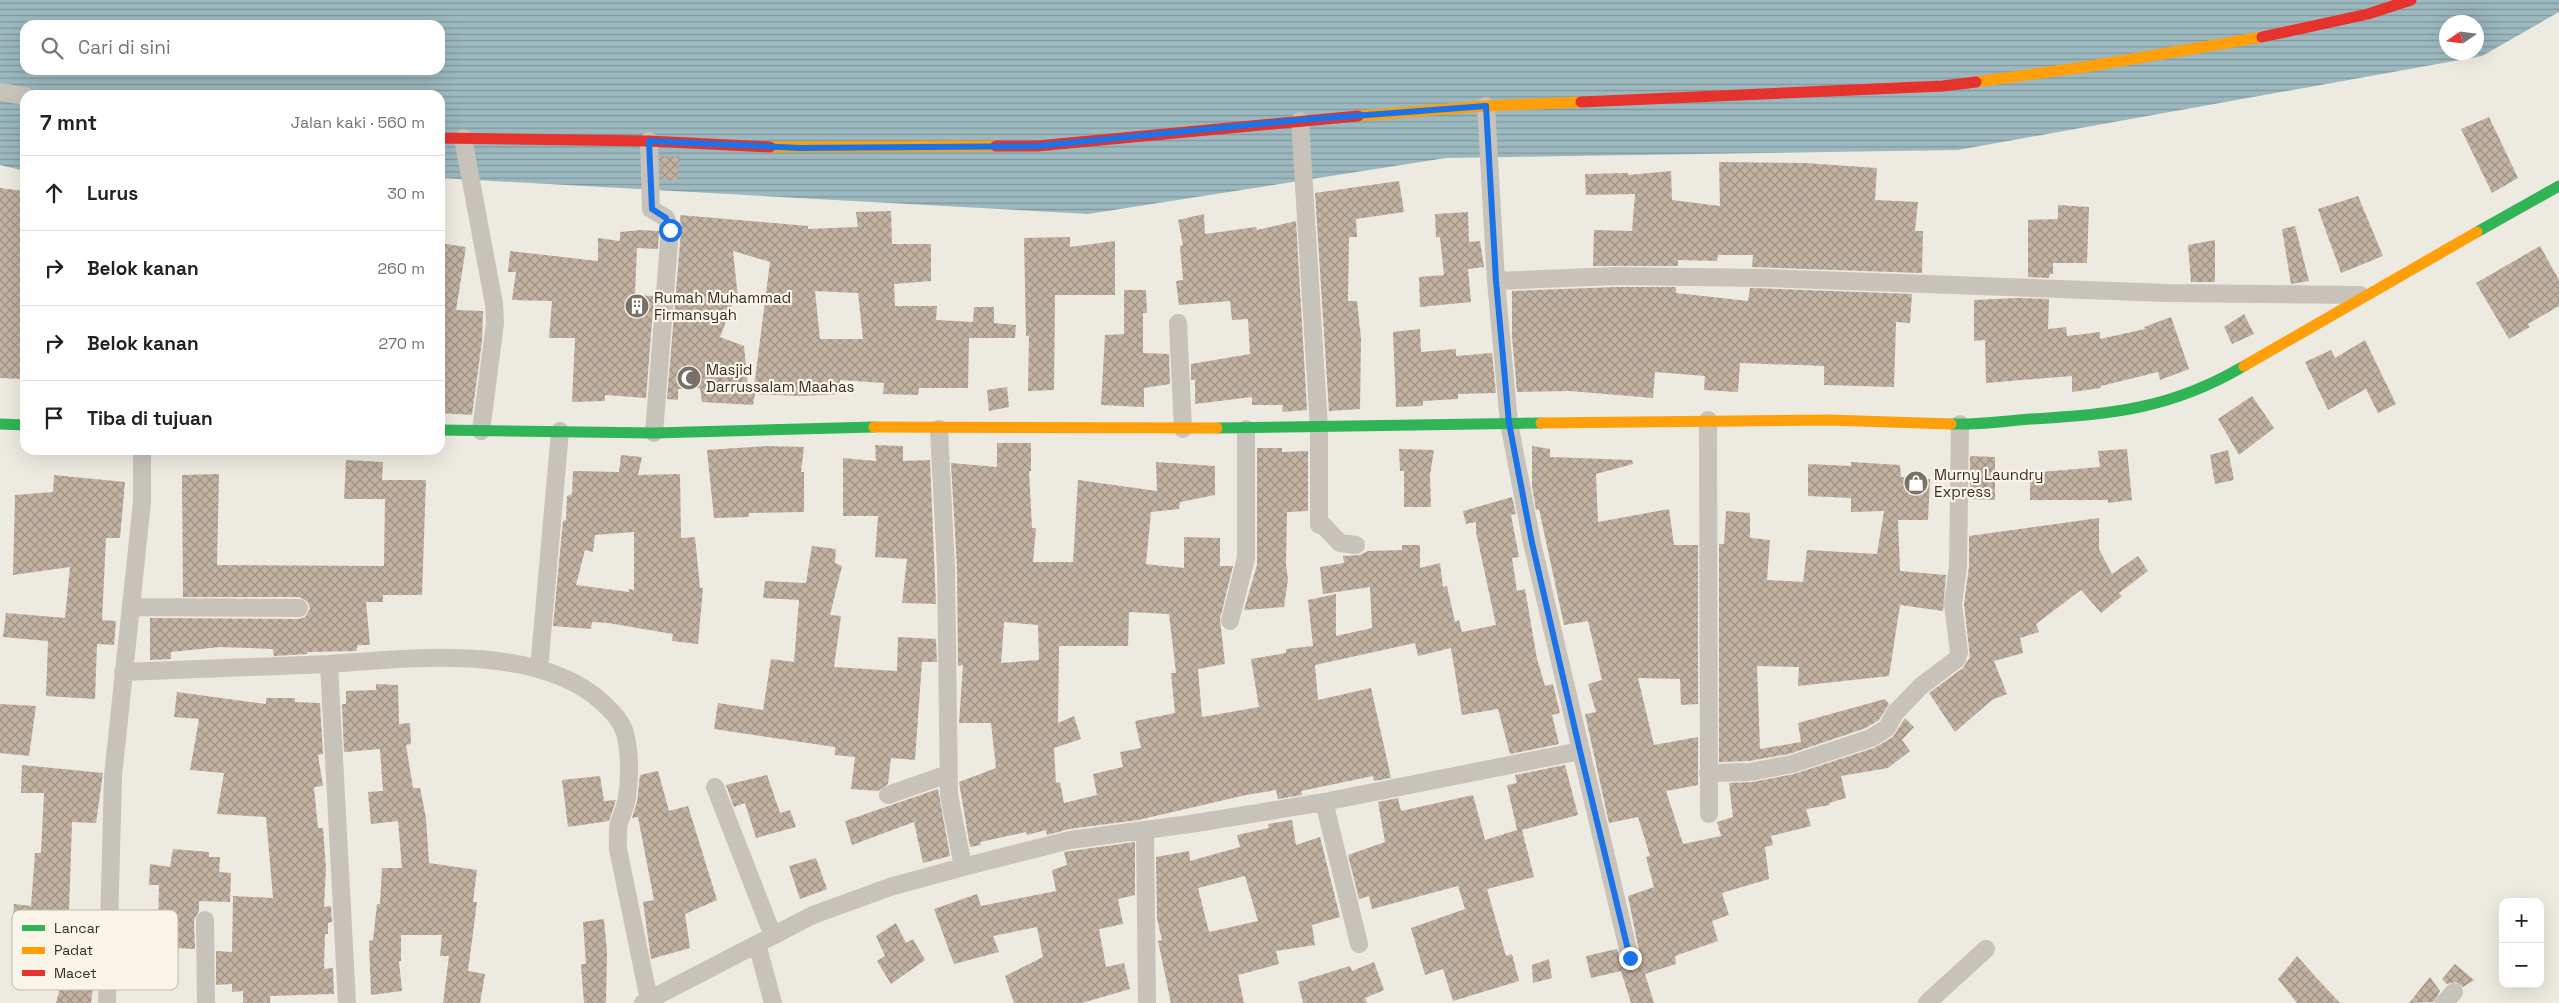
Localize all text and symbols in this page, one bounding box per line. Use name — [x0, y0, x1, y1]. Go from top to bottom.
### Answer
north arrow — [2439, 15, 2484, 60]
search box — [20, 20, 445, 75]
icon: search — [38, 34, 66, 62]
text: Cari di sini — [78, 35, 171, 60]
text: 7 mnt — [40, 109, 97, 136]
text: Jalan kaki · 560 m — [291, 112, 425, 133]
icon: ahead — [40, 179, 68, 207]
text: Lurus — [87, 181, 138, 206]
text: 30 m — [387, 183, 425, 204]
route start — [659, 219, 682, 242]
icon: right — [40, 254, 68, 282]
text: Belok kanan — [87, 256, 199, 281]
text: 260 m — [377, 258, 425, 279]
place label: Rumah Muhammad Firmansyah — [654, 288, 791, 324]
building icon: Rumah Muhammad Firmansyah — [624, 293, 650, 319]
icon: right — [40, 329, 68, 357]
text: Belok kanan — [87, 331, 199, 356]
text: 270 m — [378, 333, 425, 354]
place label: Masjid Darrussalam Maahas — [706, 360, 854, 396]
mosque icon: Masjid Darrussalam Maahas — [676, 365, 702, 391]
icon: arrive — [40, 404, 68, 432]
text: Tiba di tujuan — [87, 406, 213, 431]
place label: Murny Laundry Express — [1934, 465, 2043, 501]
shop icon: Murny Laundry Express — [1903, 470, 1929, 496]
map controls — [2499, 898, 2544, 988]
button: + — [2499, 898, 2544, 943]
legend — [12, 910, 178, 990]
text: Lancar — [54, 919, 100, 937]
text: Padat — [54, 941, 93, 959]
button: − — [2499, 943, 2544, 988]
route end — [1619, 947, 1642, 970]
text: Macet — [54, 964, 97, 982]

